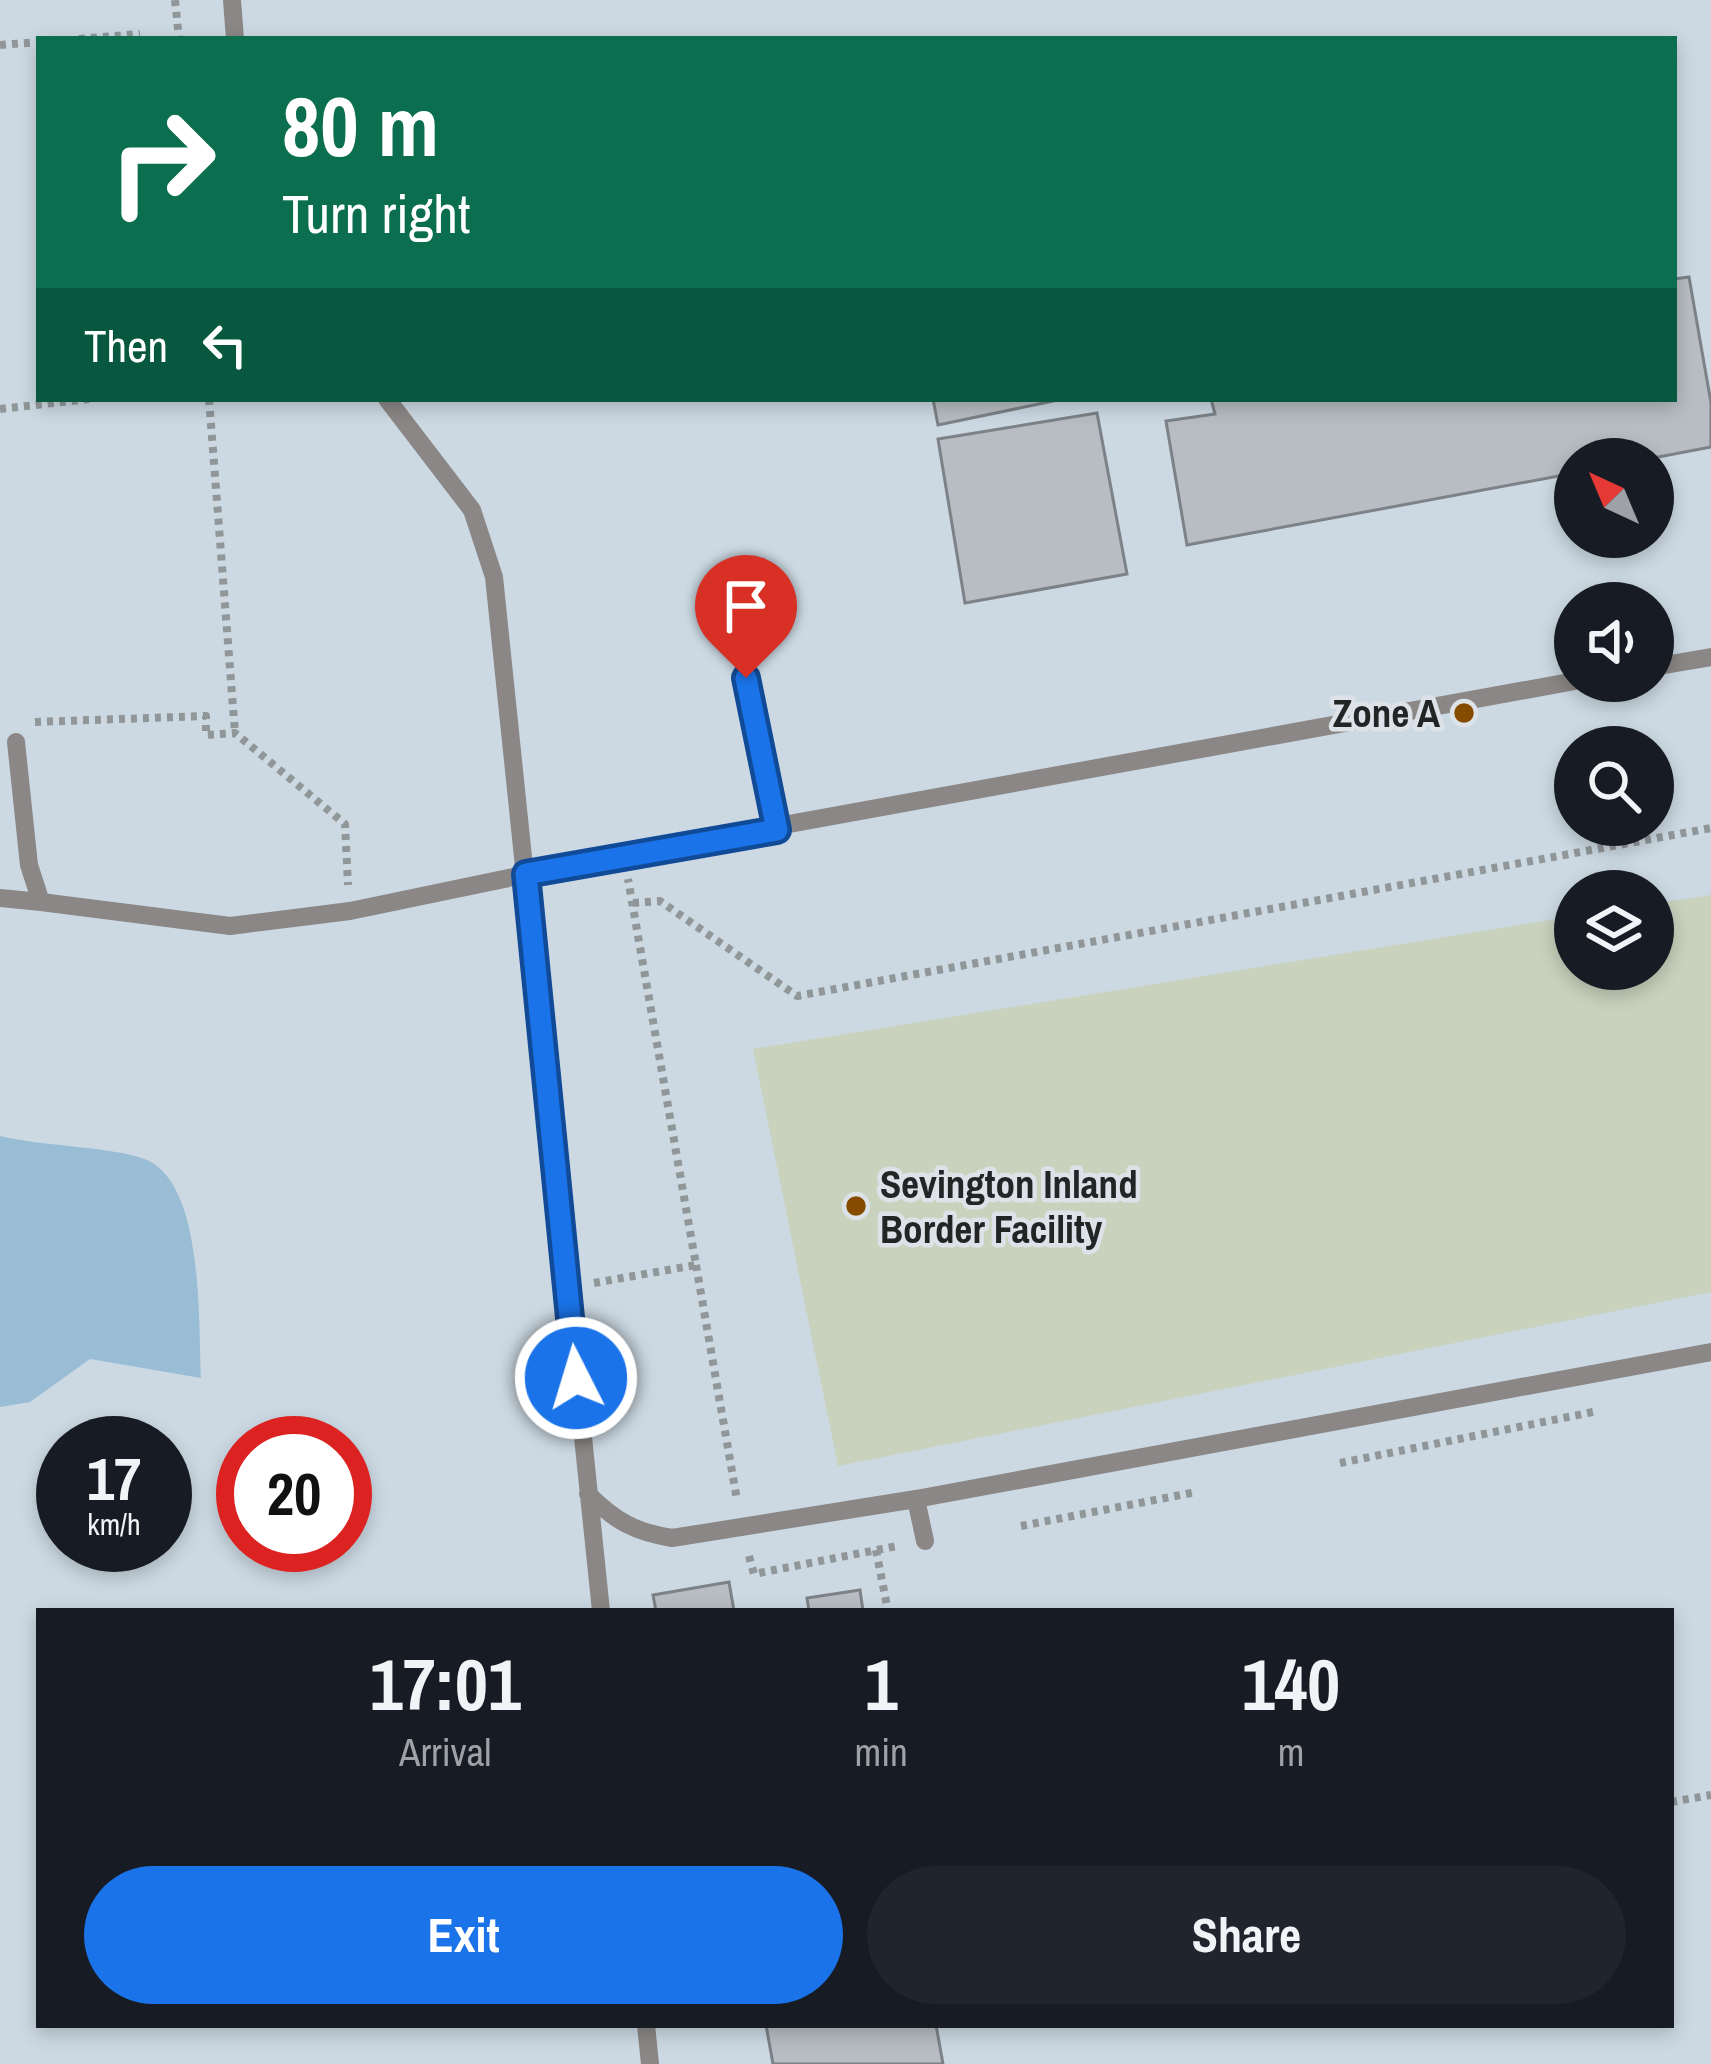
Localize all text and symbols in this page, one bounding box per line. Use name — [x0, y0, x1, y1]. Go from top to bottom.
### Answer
text: 80 m — [282, 69, 439, 182]
icon: right — [84, 84, 240, 240]
text: Turn right — [282, 177, 470, 250]
icon: left — [192, 312, 258, 378]
text: Then — [84, 315, 168, 376]
north arrow — [1554, 438, 1674, 558]
map controls — [1554, 438, 1674, 990]
pin — [695, 555, 797, 678]
icon: arrive — [713, 573, 779, 639]
button: sound — [1554, 582, 1674, 702]
place label: Zone A — [1333, 687, 1441, 739]
marker: Zone A — [1451, 700, 1477, 726]
button: search — [1554, 726, 1674, 846]
button: layers — [1554, 870, 1674, 990]
place label: Sevington Inland Border Facility — [880, 1158, 1138, 1255]
marker: Sevington Inland Border Facility — [843, 1193, 869, 1219]
position arrow — [513, 1315, 639, 1441]
speed limit sign: 20 — [216, 1416, 372, 1572]
text: 17 — [87, 1438, 141, 1519]
text: km/h — [87, 1504, 141, 1544]
text: 17:01 — [370, 1635, 521, 1732]
text: 1 — [865, 1635, 898, 1732]
text: 140 — [1242, 1635, 1340, 1732]
text: Arrival — [399, 1726, 491, 1778]
text: min — [855, 1726, 908, 1778]
text: m — [1278, 1726, 1304, 1778]
button: Exit — [84, 1866, 843, 2004]
button: Share — [867, 1866, 1626, 2004]

